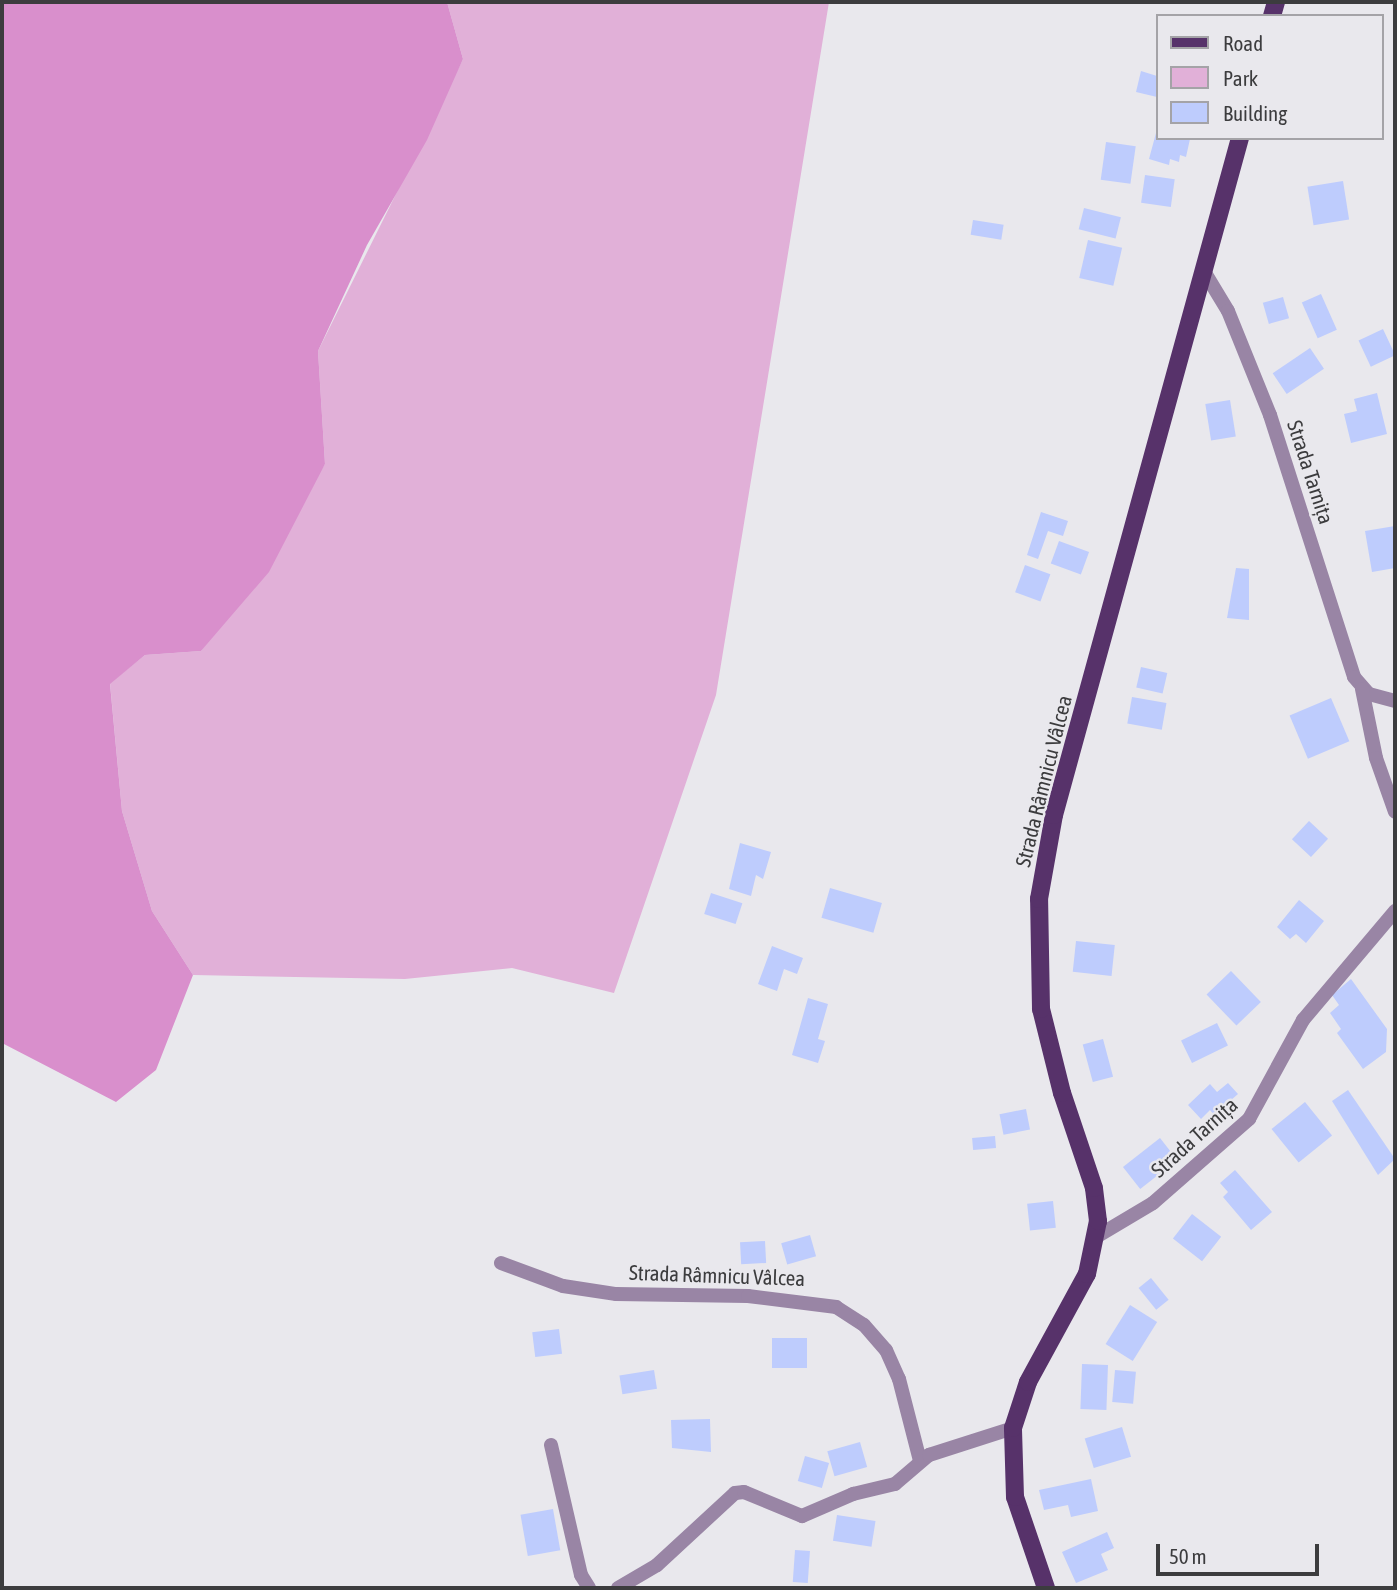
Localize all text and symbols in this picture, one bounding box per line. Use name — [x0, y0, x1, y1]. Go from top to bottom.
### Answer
legend — [1156, 14, 1383, 140]
text: Road — [1223, 31, 1263, 55]
text: Park — [1223, 66, 1258, 90]
text: Building — [1223, 101, 1287, 125]
street label: Strada Tarnița — [1282, 417, 1340, 527]
street label: Strada Râmnicu Vâlcea — [1009, 693, 1077, 869]
street label: Strada Tarnița — [1146, 1092, 1242, 1182]
street label: Strada Râmnicu Vâlcea — [629, 1259, 805, 1291]
scale bar — [1159, 1530, 1322, 1574]
text: 50 m — [1169, 1544, 1207, 1568]

